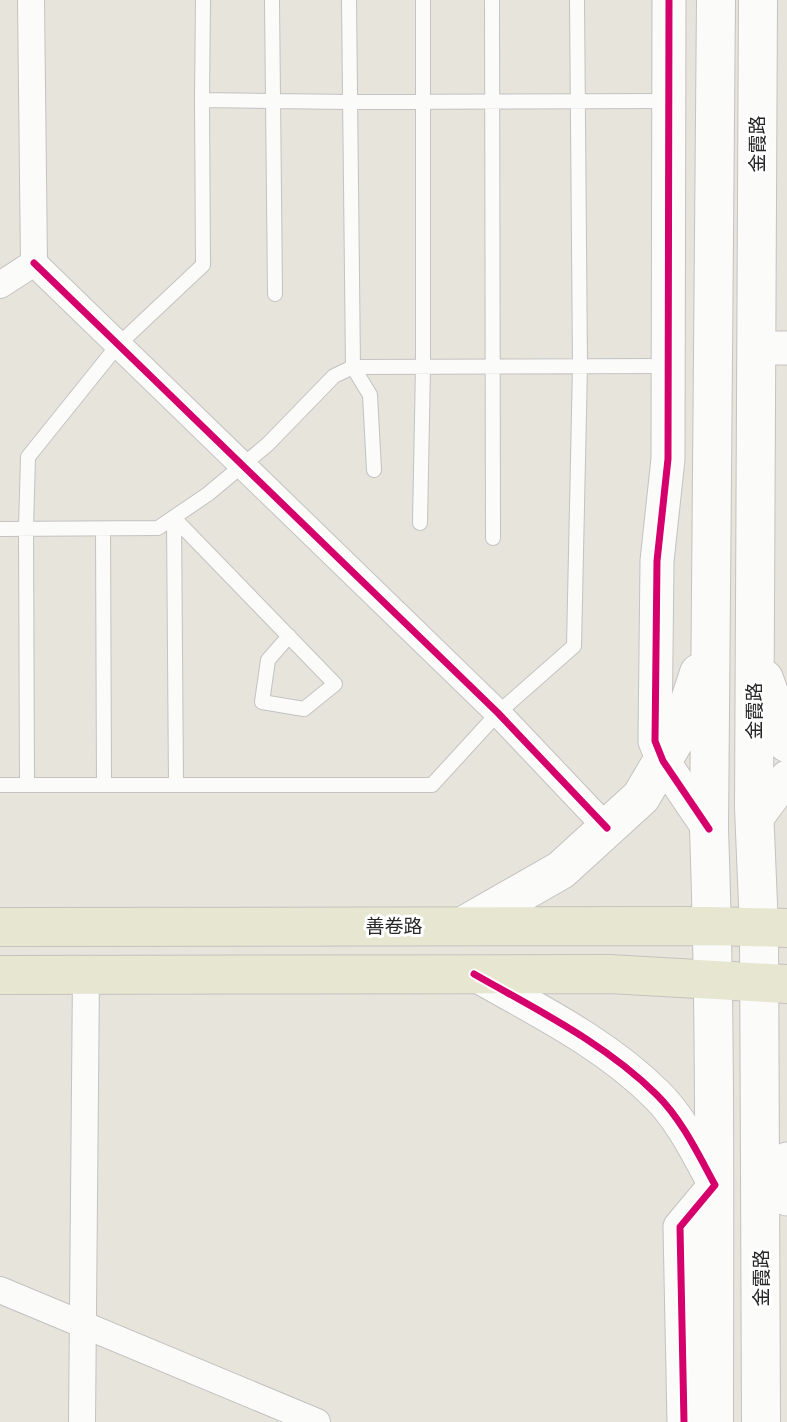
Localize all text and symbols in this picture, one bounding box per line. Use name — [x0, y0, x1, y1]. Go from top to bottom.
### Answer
street label: 金霞路 — [745, 115, 769, 173]
street label: 金霞路 — [742, 682, 766, 740]
street label: 善卷路 — [365, 914, 423, 938]
street label: 金霞路 — [749, 1249, 773, 1307]

